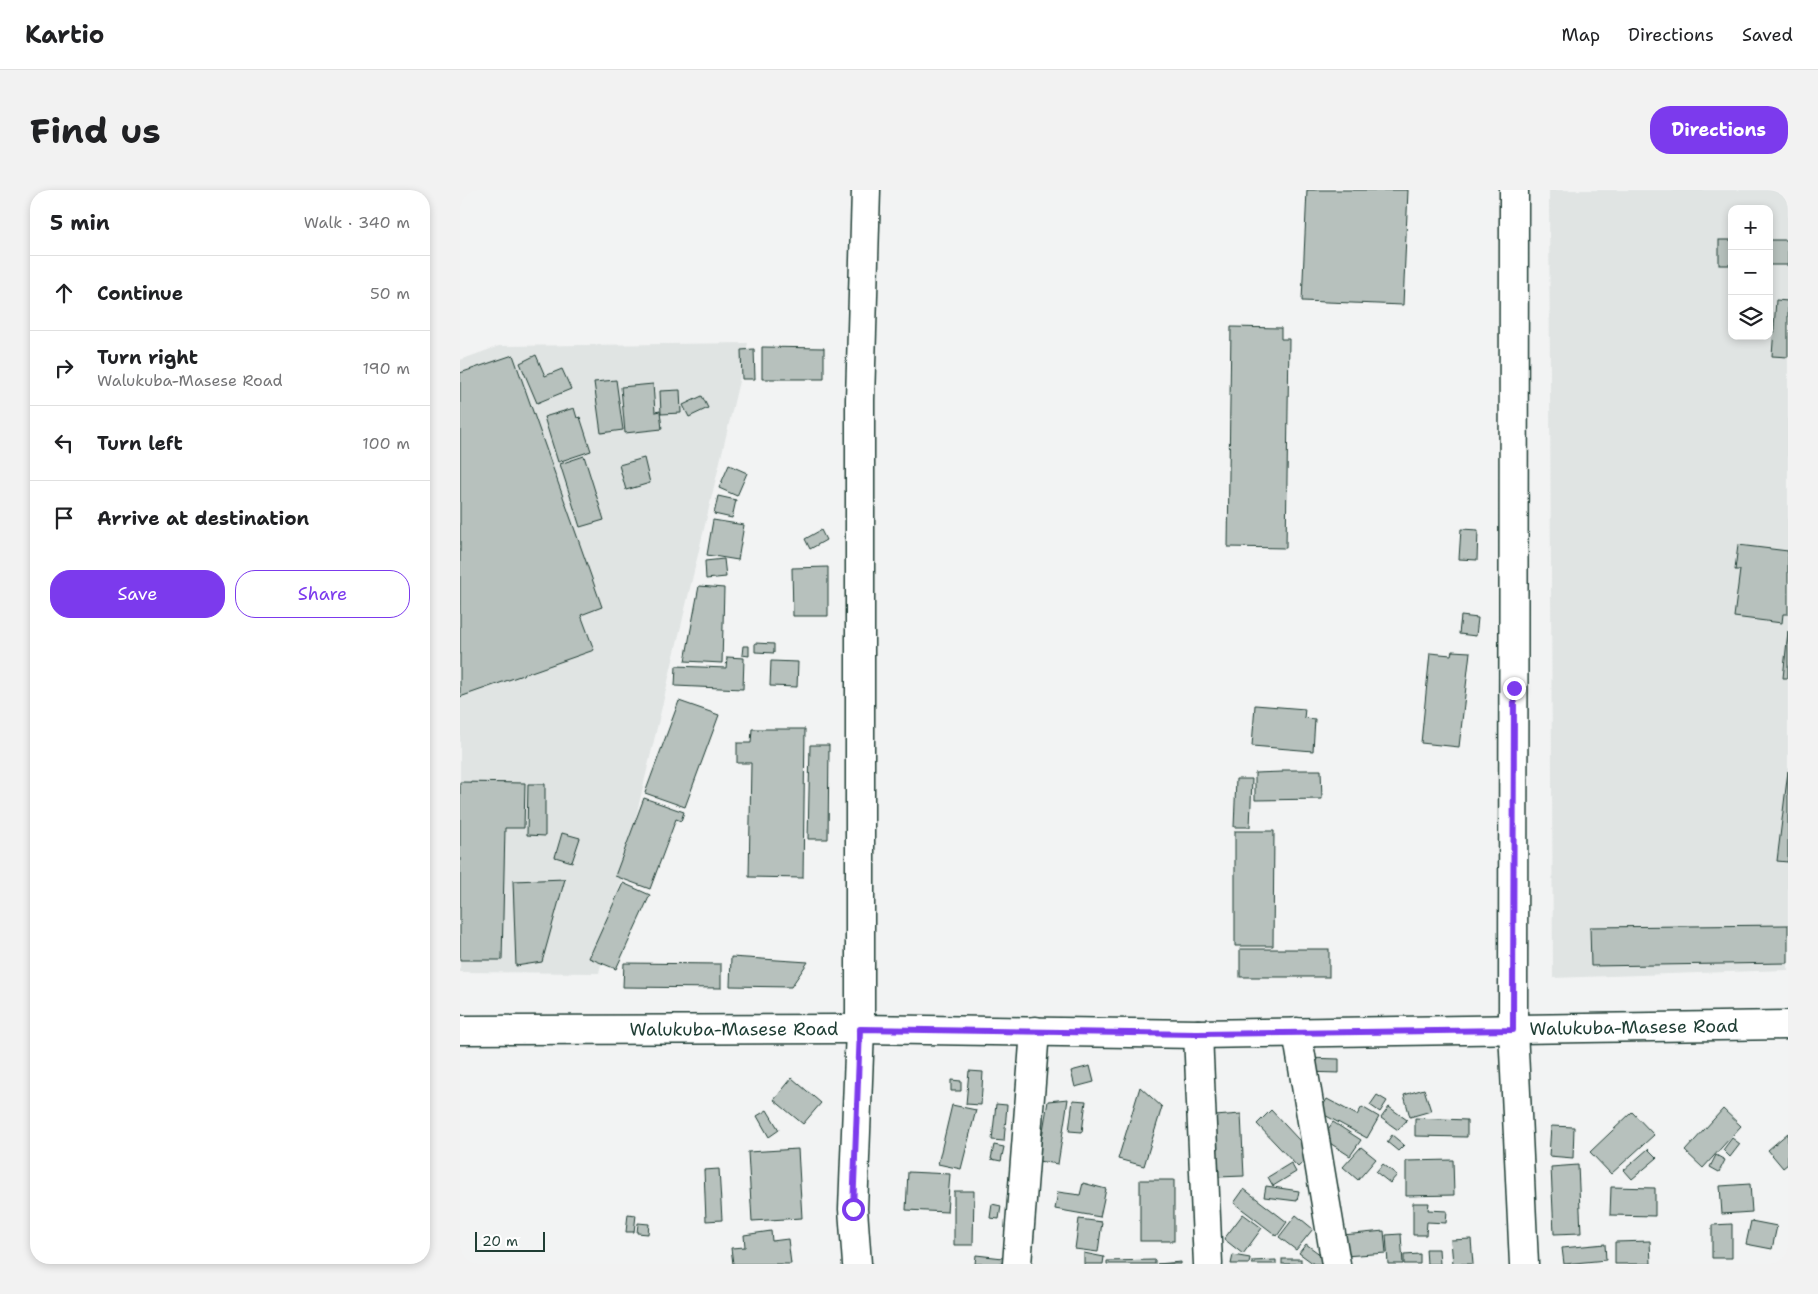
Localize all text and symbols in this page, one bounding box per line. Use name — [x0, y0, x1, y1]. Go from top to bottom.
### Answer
text: Kartio — [25, 19, 104, 51]
text: Map — [1562, 23, 1600, 47]
text: Directions — [1628, 23, 1714, 47]
text: Saved — [1742, 23, 1793, 47]
button: Directions — [1650, 106, 1788, 154]
text: Find us — [30, 107, 161, 154]
map controls — [1728, 205, 1773, 340]
button: + — [1728, 205, 1773, 250]
text: 5 min — [50, 209, 110, 237]
text: Walk · 340 m — [304, 212, 410, 233]
button: − — [1728, 250, 1773, 295]
icon: ahead — [50, 279, 78, 307]
text: Continue — [97, 281, 183, 306]
text: 50 m — [370, 283, 410, 304]
button: layers — [1728, 295, 1773, 340]
text: Turn right — [97, 345, 198, 370]
icon: right — [50, 354, 78, 382]
text: 190 m — [363, 358, 410, 379]
text: Walukuba-Masese Road — [97, 370, 283, 391]
icon: left — [50, 429, 78, 457]
text: Turn left — [97, 431, 183, 456]
text: 100 m — [362, 433, 410, 454]
icon: arrive — [50, 504, 78, 532]
text: Arrive at destination — [97, 506, 309, 531]
button: Save — [50, 570, 225, 618]
button: Share — [235, 570, 410, 618]
route end — [1503, 677, 1526, 700]
street label: Walukuba-Masese Road — [1529, 1014, 1739, 1041]
street label: Walukuba-Masese Road — [629, 1017, 839, 1042]
route start — [842, 1198, 865, 1221]
scale bar — [475, 1229, 545, 1252]
text: 20 m — [482, 1232, 518, 1250]

